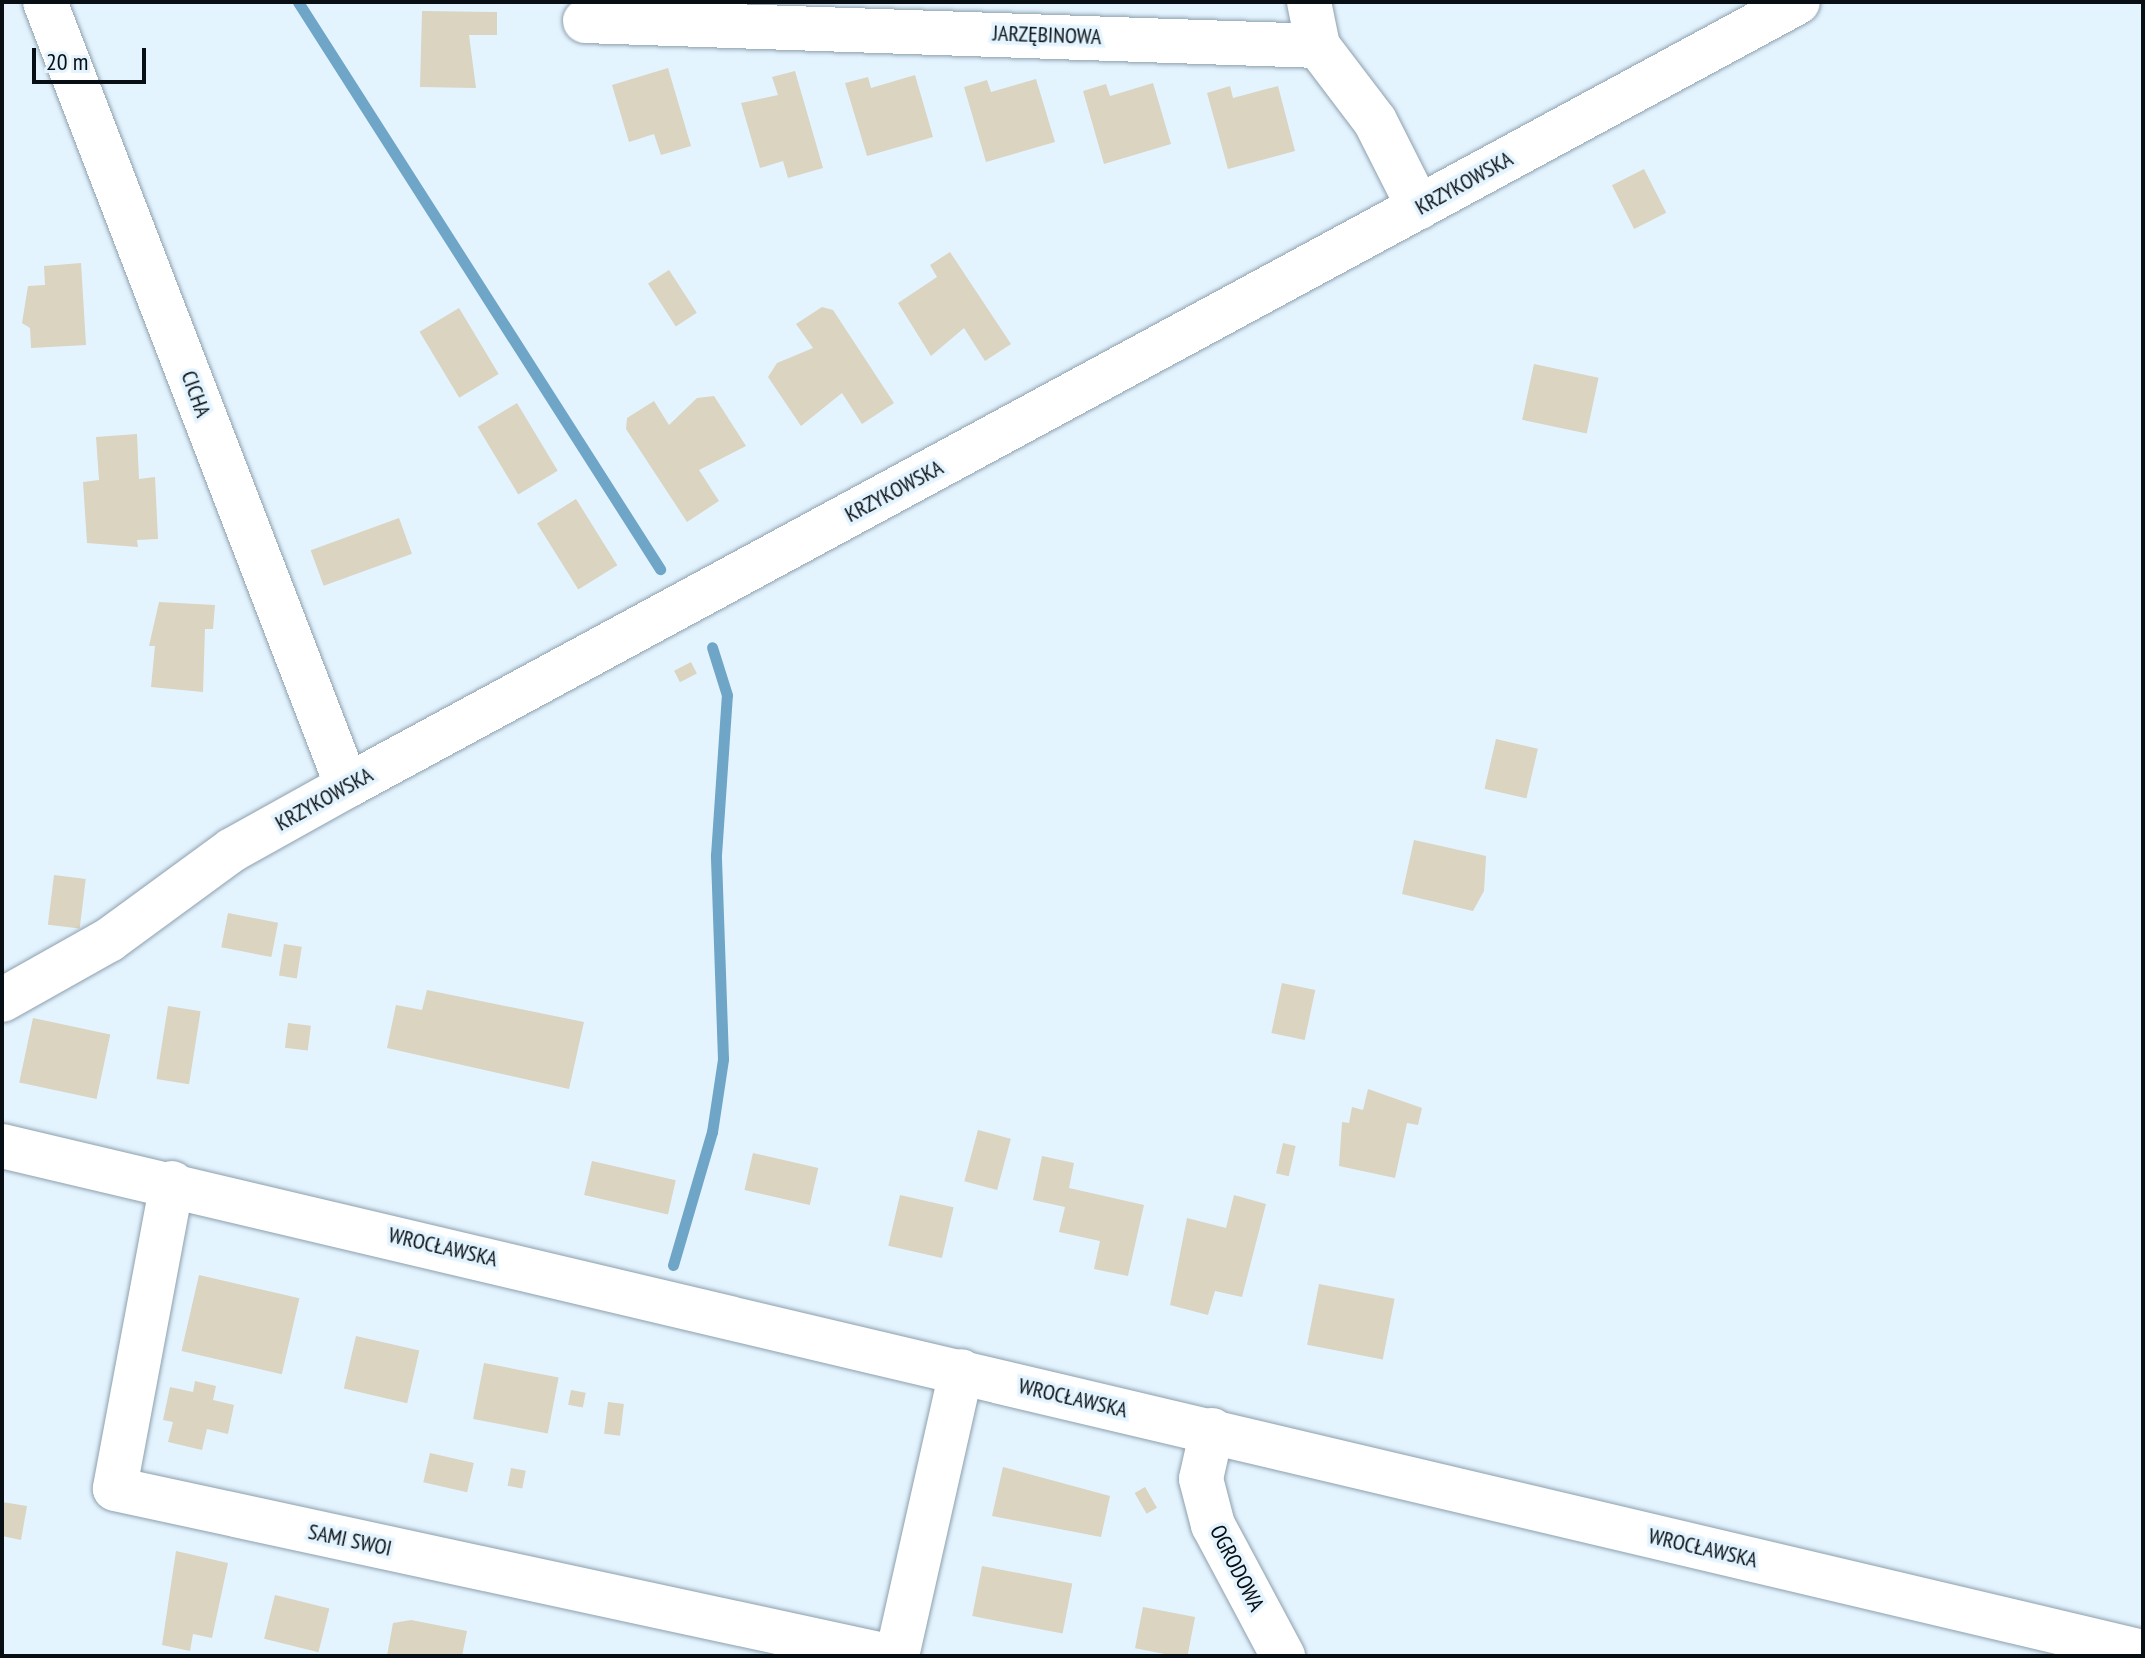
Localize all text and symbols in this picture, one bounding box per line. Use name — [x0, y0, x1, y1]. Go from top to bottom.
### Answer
street label: JARZĘBINOWA — [992, 20, 1102, 50]
scale bar — [36, 32, 150, 82]
text: 20 m — [46, 46, 88, 77]
street label: KRZYKOWSKA — [1411, 145, 1517, 221]
street label: CICHA — [175, 367, 217, 421]
street label: KRZYKOWSKA — [841, 454, 947, 528]
street label: KRZYKOWSKA — [271, 761, 377, 837]
street label: WROCŁAWSKA — [386, 1222, 500, 1272]
street label: WROCŁAWSKA — [1016, 1373, 1130, 1423]
street label: SAMI SWOI — [306, 1518, 394, 1562]
street label: OGRODOWA — [1204, 1521, 1270, 1615]
street label: WROCŁAWSKA — [1646, 1523, 1760, 1573]

